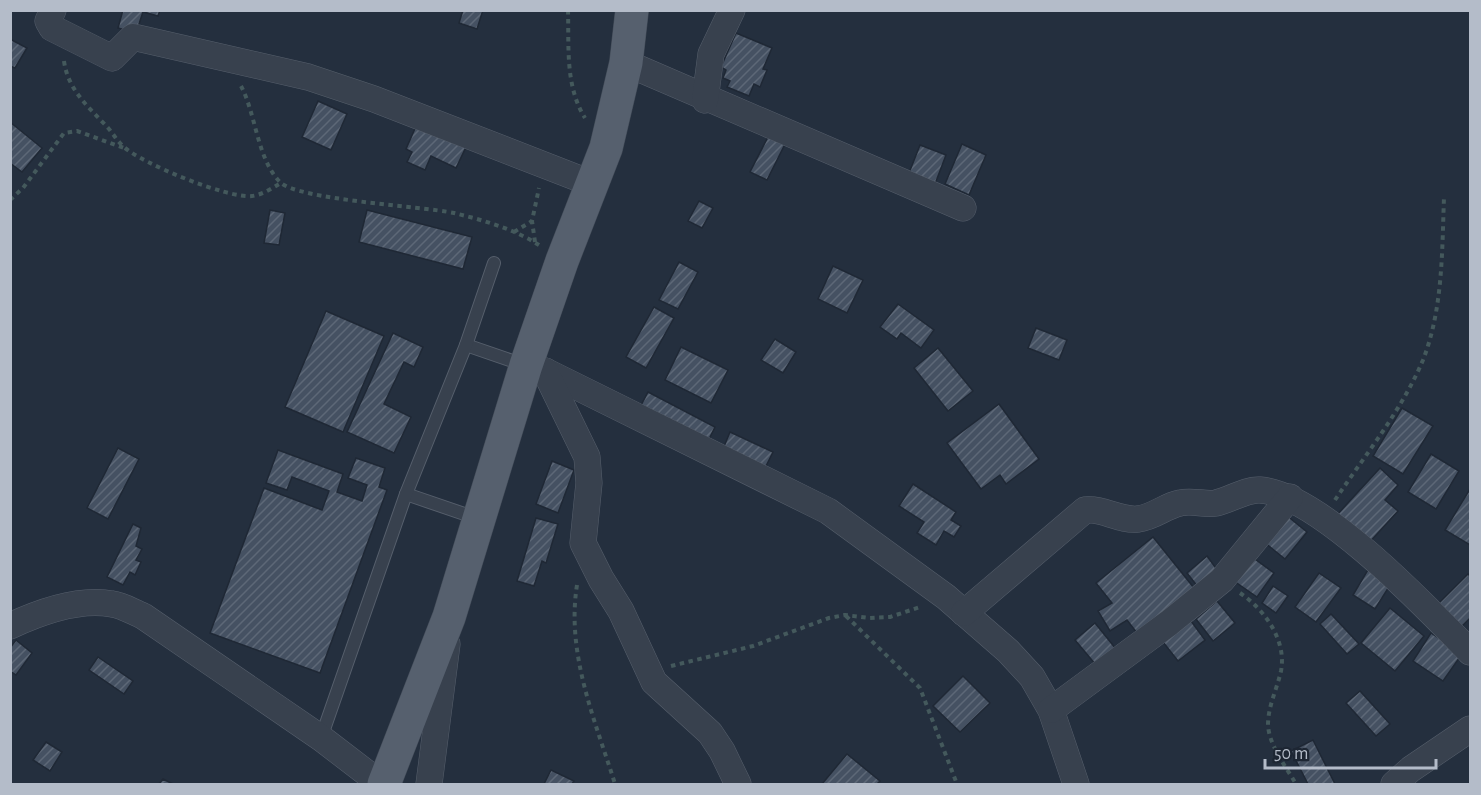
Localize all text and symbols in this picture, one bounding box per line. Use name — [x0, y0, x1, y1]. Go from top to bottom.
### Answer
scale bar — [1265, 732, 1436, 770]
text: 50 m — [1274, 745, 1308, 763]

